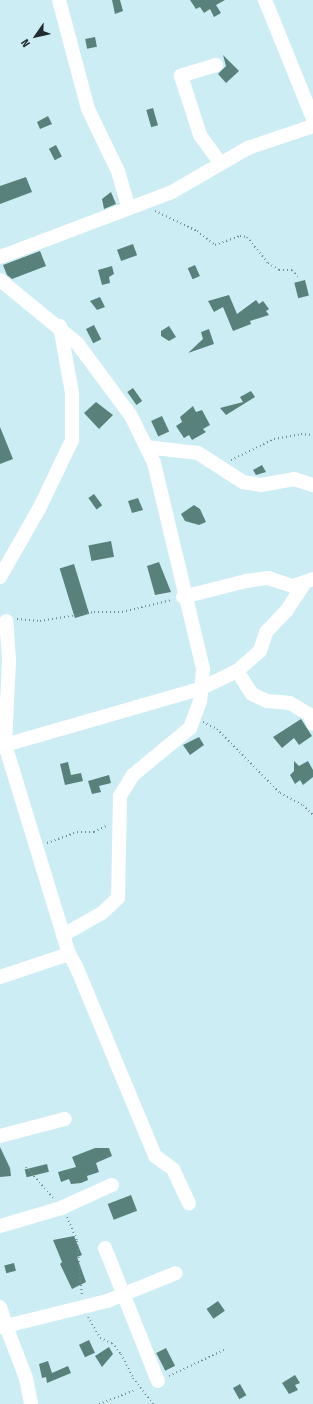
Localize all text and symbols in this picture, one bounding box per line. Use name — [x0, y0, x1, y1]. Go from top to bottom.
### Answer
north arrow — [16, 16, 56, 56]
text: N — [18, 37, 33, 49]

